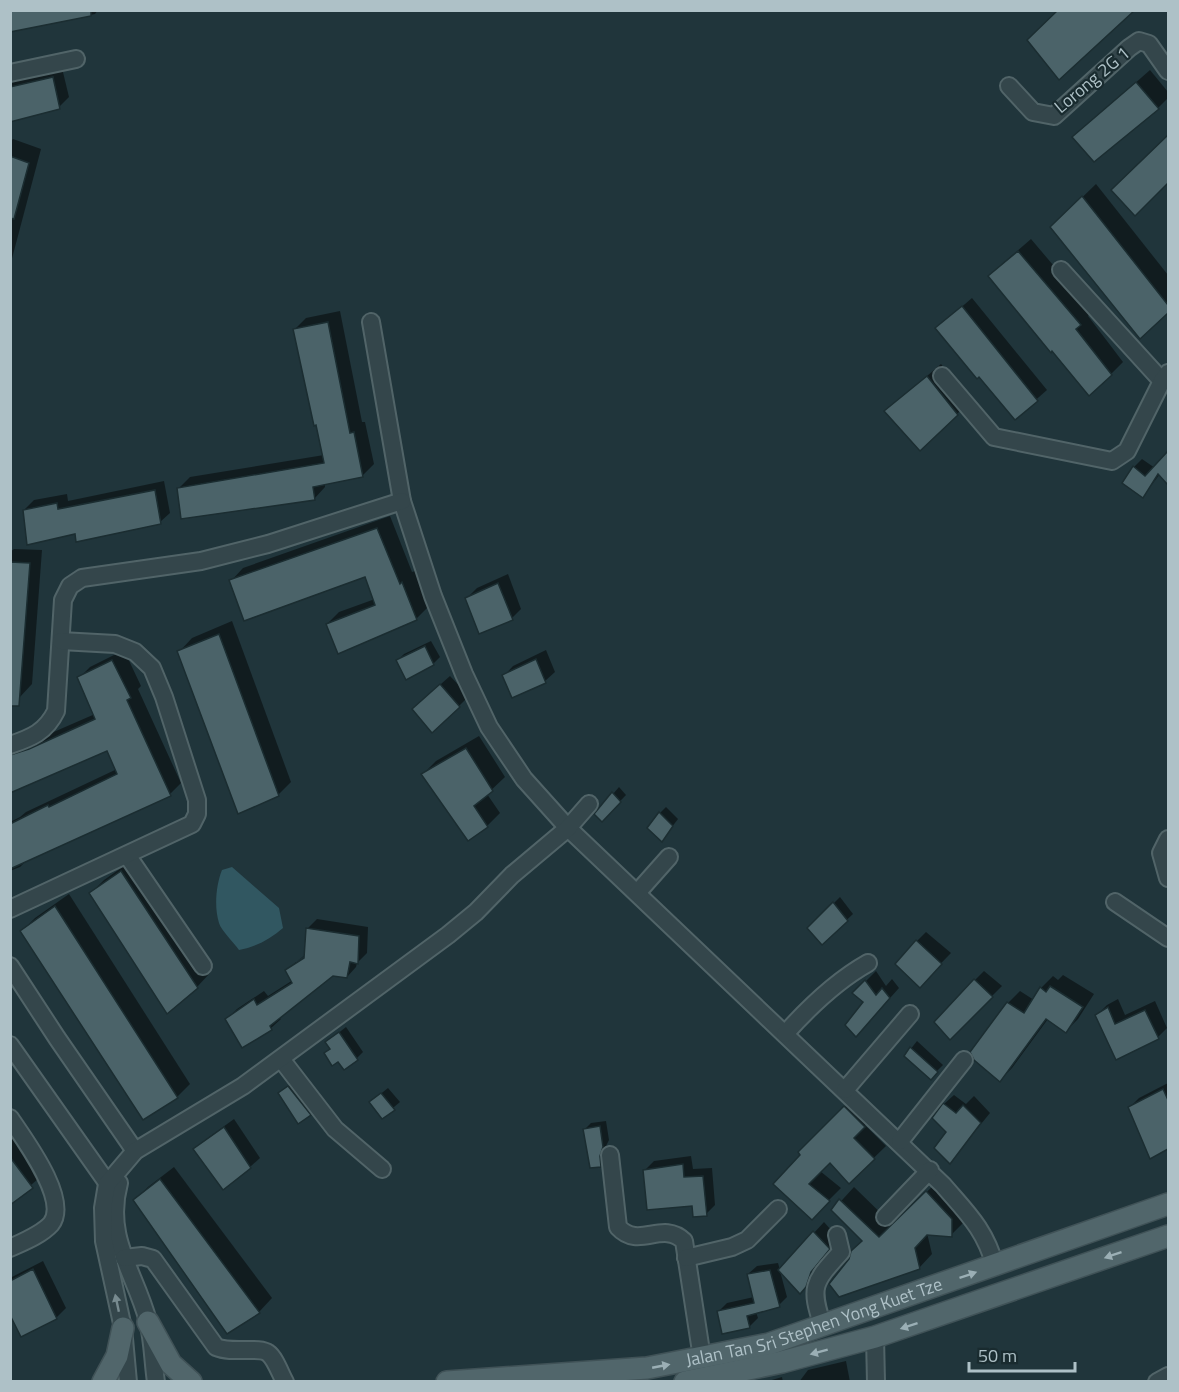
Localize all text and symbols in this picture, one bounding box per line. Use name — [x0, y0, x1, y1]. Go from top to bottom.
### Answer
street label: Lorong 2G 1 — [1048, 40, 1135, 119]
one-way arrow — [1104, 1250, 1122, 1260]
street label: Jalan Tan Sri Stephen Yong Kuet Tze — [683, 1270, 946, 1373]
one-way arrow — [959, 1270, 977, 1280]
one-way arrow — [112, 1293, 121, 1312]
one-way arrow — [900, 1322, 918, 1331]
scale bar — [969, 1335, 1076, 1373]
text: 50 m — [978, 1342, 1017, 1369]
one-way arrow — [809, 1348, 827, 1357]
one-way arrow — [652, 1361, 671, 1370]

